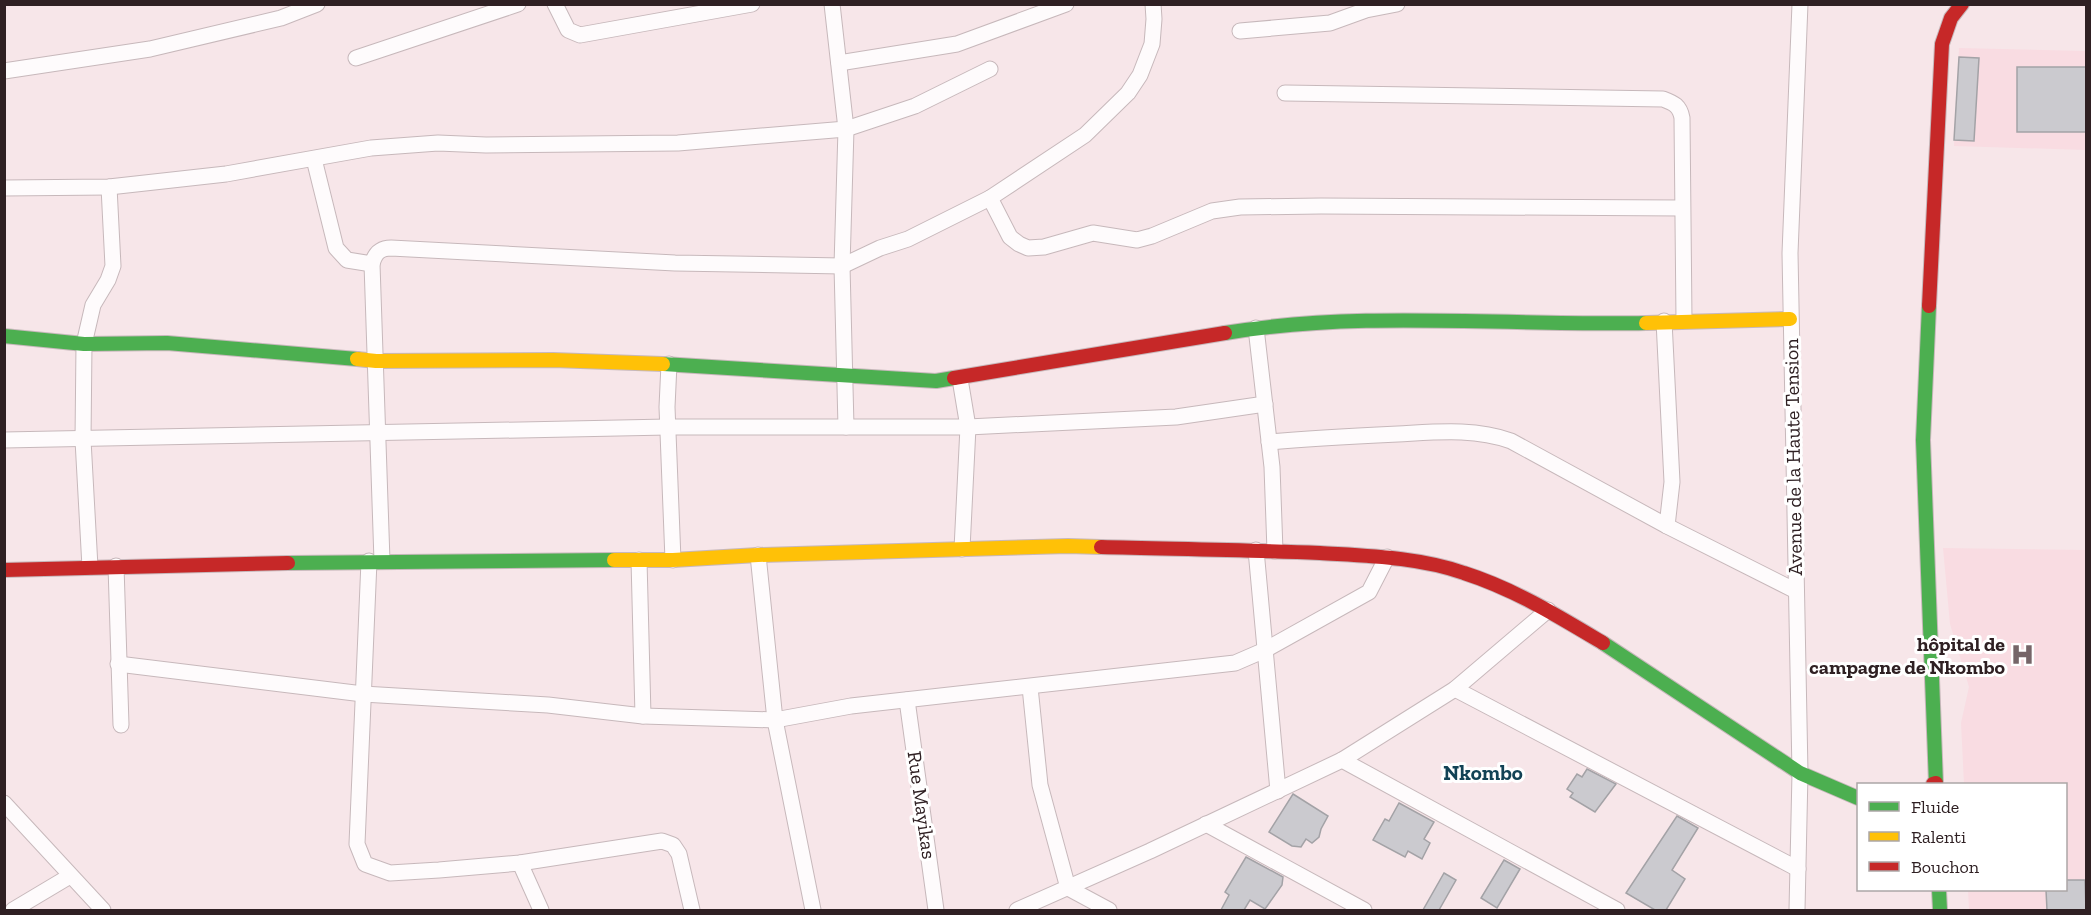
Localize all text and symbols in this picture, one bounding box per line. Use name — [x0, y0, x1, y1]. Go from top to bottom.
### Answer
street label: Avenue de la Haute Tension — [1779, 338, 1807, 576]
place label: hôpital de campagne de Nkombo — [1809, 632, 2006, 679]
hospital icon: hôpital de campagne de Nkombo — [2010, 642, 2036, 668]
street label: Rue Mayikas — [903, 749, 941, 861]
district label: Nkombo — [1443, 760, 1523, 785]
legend — [1857, 783, 2067, 891]
text: Fluide — [1911, 796, 1959, 818]
text: Ralenti — [1911, 826, 1966, 848]
text: Bouchon — [1911, 856, 1980, 878]

